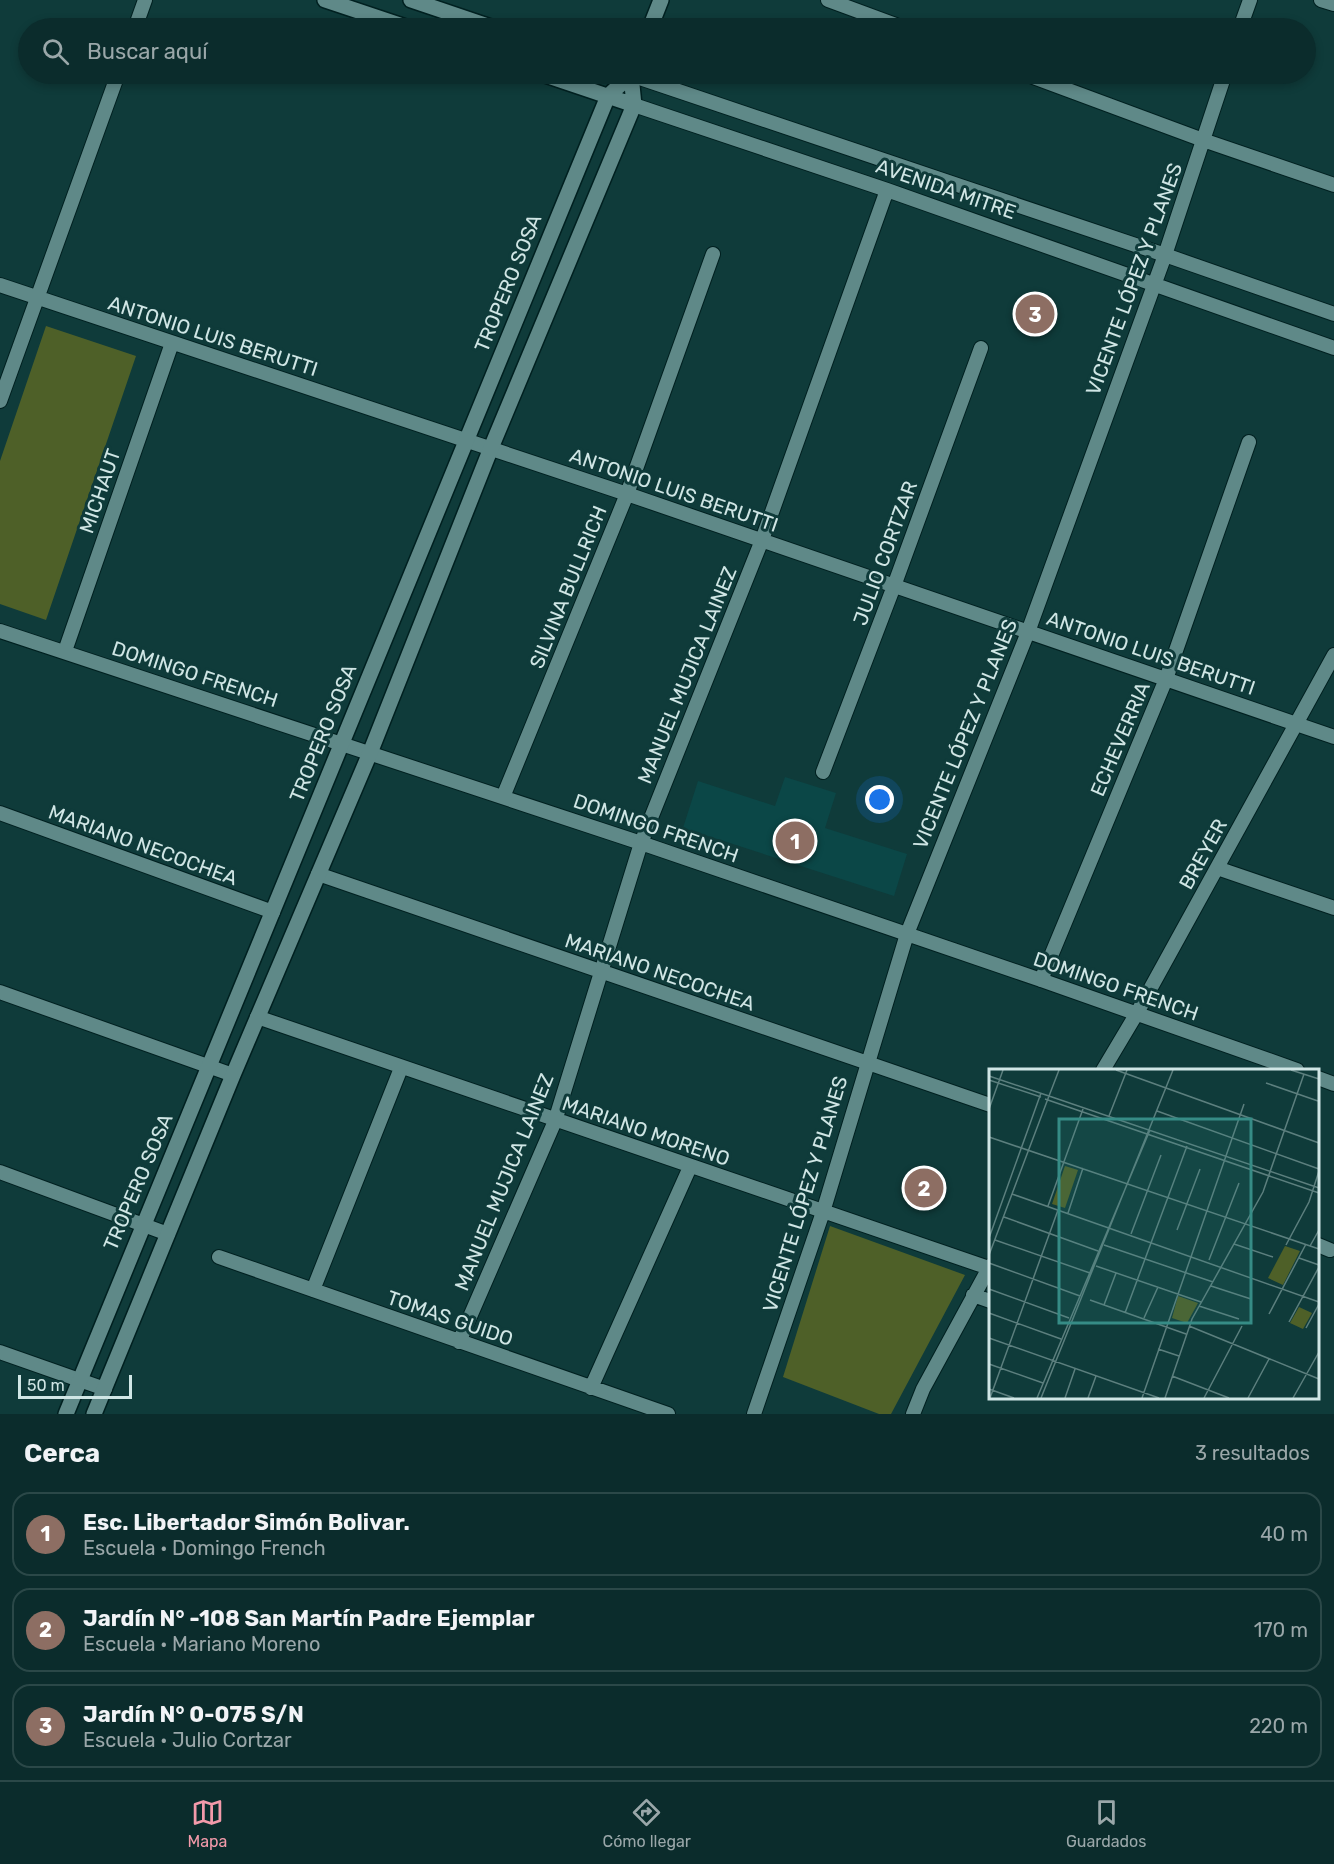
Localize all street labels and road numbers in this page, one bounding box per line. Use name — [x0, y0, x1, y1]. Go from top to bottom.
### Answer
street label: AVENIDA MITRE — [873, 154, 1019, 224]
street label: VICENTE LÓPEZ Y PLANES — [1081, 160, 1187, 398]
street label: TROPERO SOSA — [469, 211, 547, 355]
street label: ANTONIO LUIS BERUTTI — [105, 291, 321, 381]
street label: ANTONIO LUIS BERUTTI — [567, 443, 781, 537]
street label: MICHAUT — [74, 445, 126, 536]
street label: JULIO CORTZAR — [848, 478, 922, 628]
street label: SILVINA BULLRICH — [524, 502, 612, 672]
street label: MANUEL MUJICA LAINEZ — [632, 563, 742, 787]
street label: ANTONIO LUIS BERUTTI — [1044, 606, 1258, 700]
street label: VICENTE LÓPEZ Y PLANES — [908, 616, 1022, 852]
street label: DOMINGO FRENCH — [109, 636, 281, 712]
street label: TROPERO SOSA — [284, 661, 362, 805]
street label: ECHEVERRIA — [1085, 678, 1155, 800]
street label: DOMINGO FRENCH — [570, 788, 742, 868]
street label: MARIANO NECOCHEA — [45, 800, 241, 890]
street label: BREYER — [1174, 815, 1232, 893]
street label: MARIANO NECOCHEA — [562, 928, 758, 1016]
street label: DOMINGO FRENCH — [1030, 946, 1202, 1026]
street label: MANUEL MUJICA LAINEZ — [449, 1070, 559, 1294]
street label: VICENTE LÓPEZ Y PLANES — [758, 1073, 852, 1315]
street label: MARIANO MORENO — [559, 1091, 733, 1171]
street label: TROPERO SOSA — [98, 1110, 178, 1254]
street label: TOMAS GUIDO — [384, 1285, 516, 1351]

